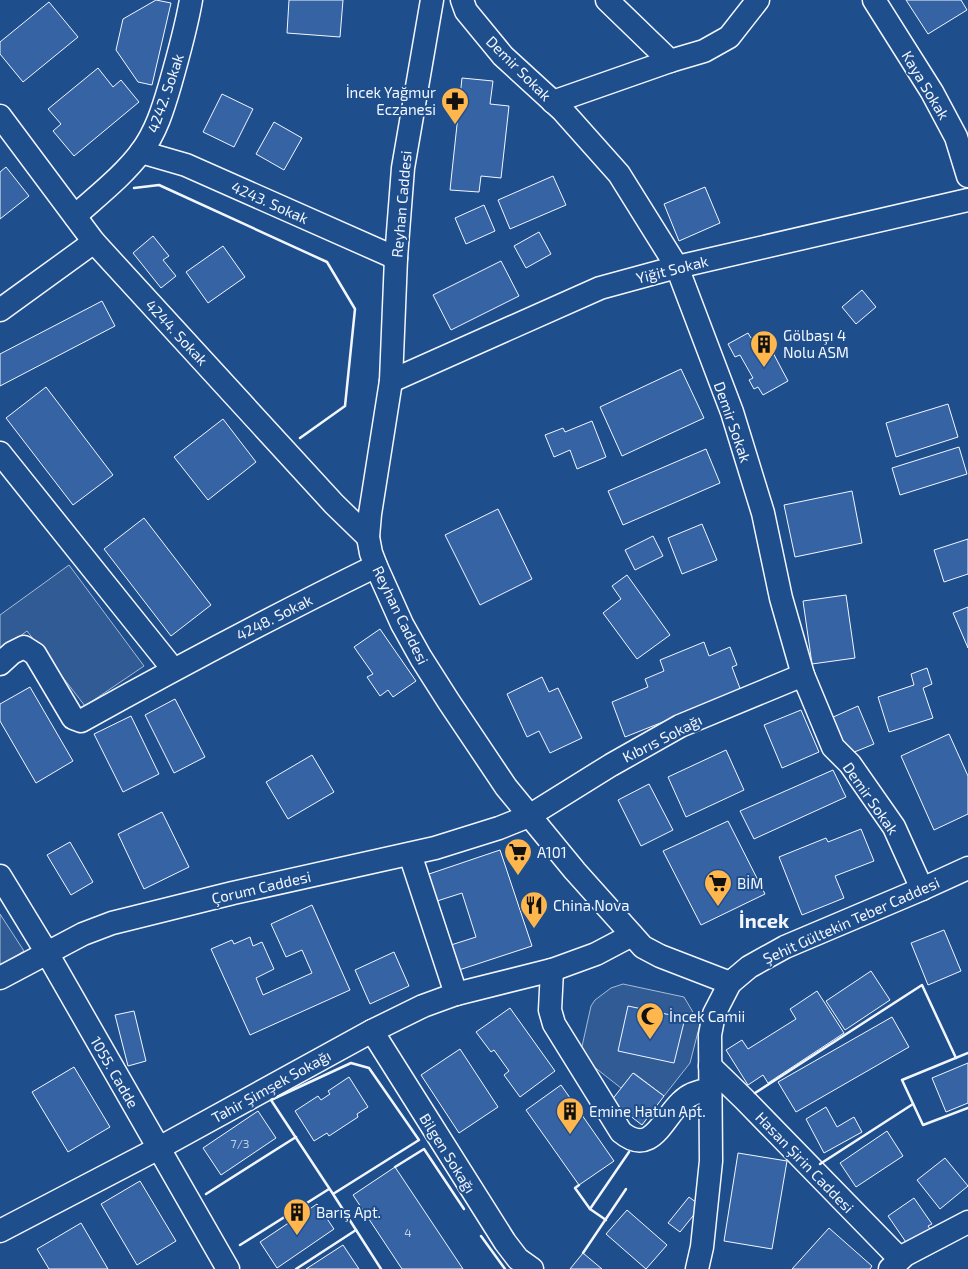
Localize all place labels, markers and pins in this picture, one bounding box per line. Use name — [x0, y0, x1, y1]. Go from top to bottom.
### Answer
place label: İncek Yağmur Eczanesi — [346, 83, 436, 118]
pharmacy icon: İncek Yağmur Eczanesi — [440, 86, 470, 125]
place label: Gölbaşı 4 Nolu ASM — [783, 326, 849, 361]
building icon: Gölbaşı 4 Nolu ASM — [749, 329, 779, 368]
supermarket icon: A101 — [503, 837, 533, 876]
place label: A101 — [537, 843, 567, 861]
supermarket icon: BİM — [703, 868, 733, 907]
place label: BİM — [737, 874, 763, 892]
restaurant icon: China Nova — [519, 890, 549, 929]
place label: China Nova — [553, 896, 629, 914]
mosque icon: İncek Camii — [635, 1001, 665, 1040]
place label: İncek Camii — [669, 1007, 745, 1025]
building icon: Emine Hatun Apt. — [555, 1096, 585, 1135]
place label: Emine Hatun Apt. — [589, 1102, 706, 1120]
building icon: Barış Apt. — [282, 1197, 312, 1236]
place label: Barış Apt. — [316, 1203, 381, 1222]

